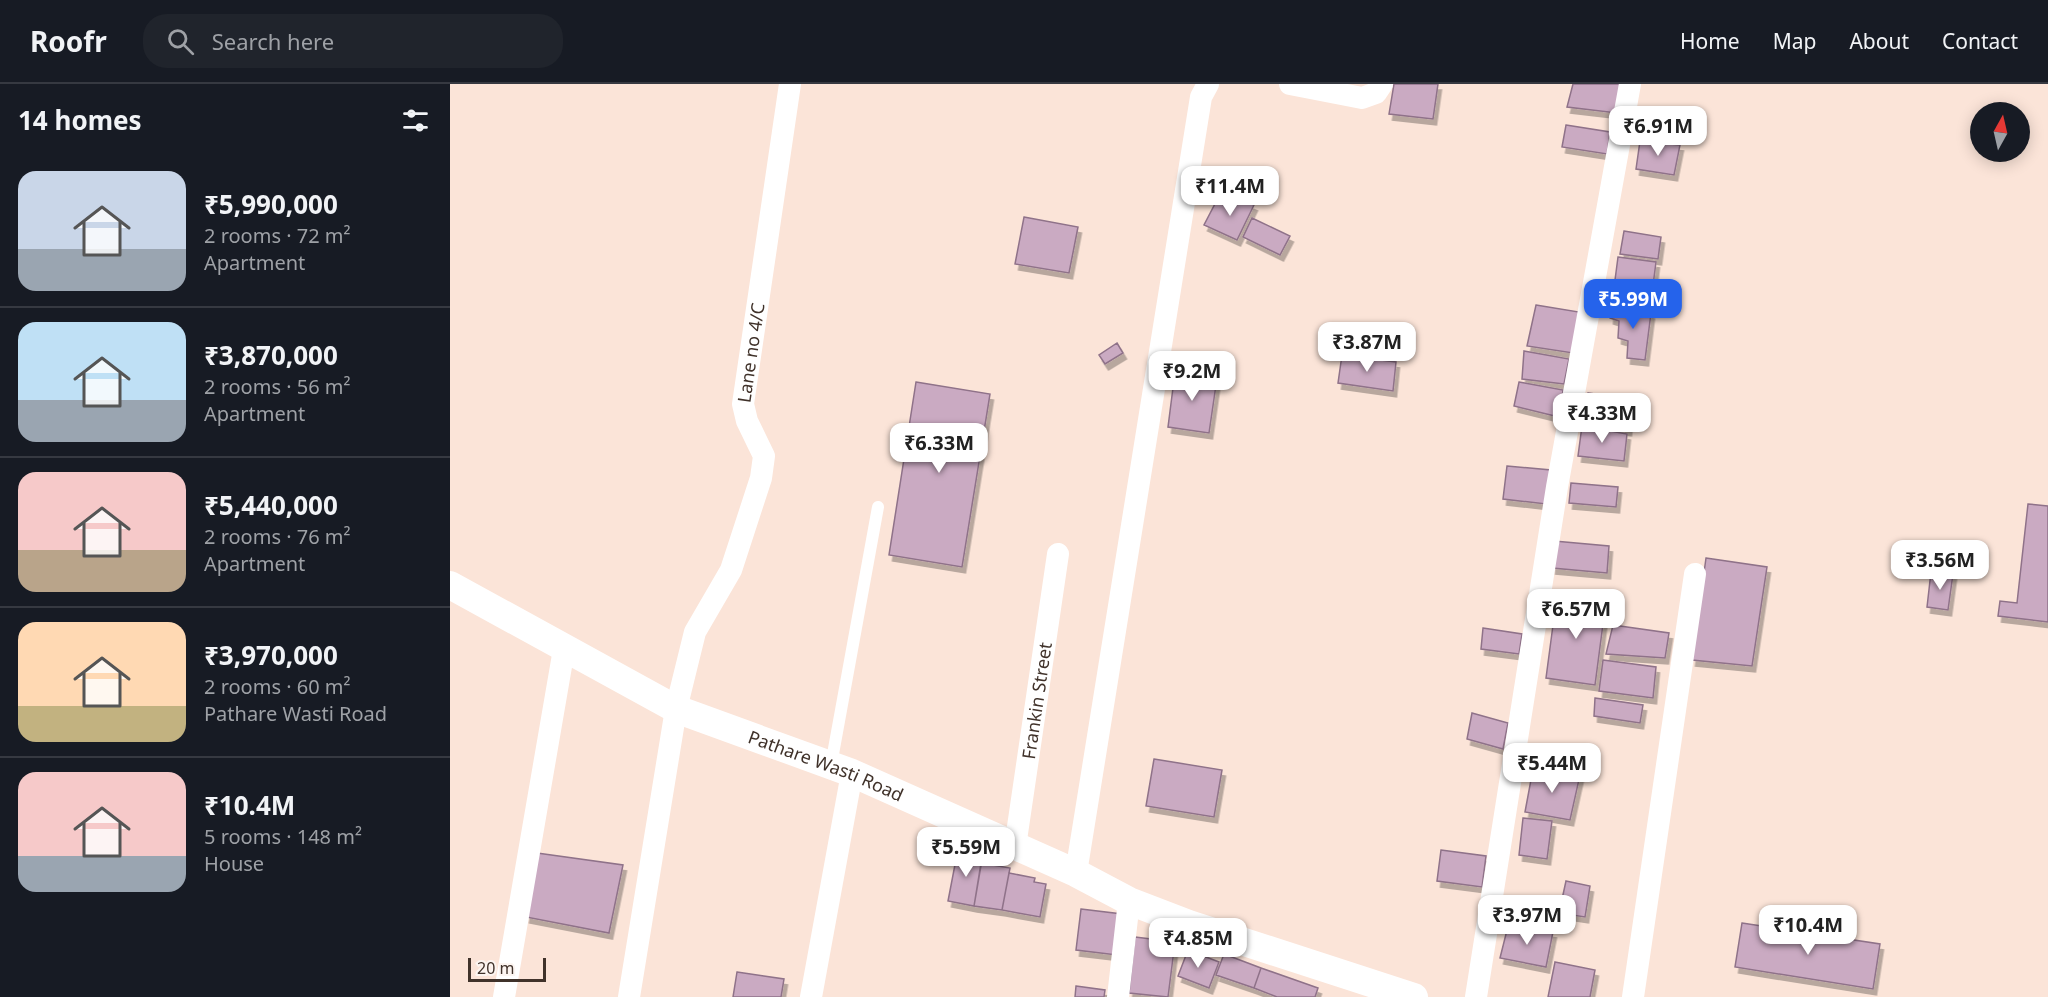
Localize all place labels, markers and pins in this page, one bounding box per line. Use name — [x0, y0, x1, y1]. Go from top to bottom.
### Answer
pin: ₹6.91M — [1609, 106, 1707, 157]
pin: ₹11.4M — [1181, 166, 1279, 217]
pin: ₹5.99M — [1584, 279, 1682, 330]
pin: ₹3.87M — [1318, 322, 1416, 373]
pin: ₹9.2M — [1150, 351, 1234, 402]
pin: ₹4.33M — [1553, 393, 1651, 444]
pin: ₹6.33M — [890, 423, 988, 474]
pin: ₹3.56M — [1891, 540, 1989, 591]
pin: ₹6.57M — [1527, 589, 1625, 640]
pin: ₹5.44M — [1503, 743, 1601, 794]
pin: ₹5.59M — [917, 827, 1015, 878]
pin: ₹3.97M — [1478, 895, 1576, 946]
pin: ₹10.4M — [1759, 905, 1857, 956]
pin: ₹4.85M — [1149, 918, 1247, 969]

